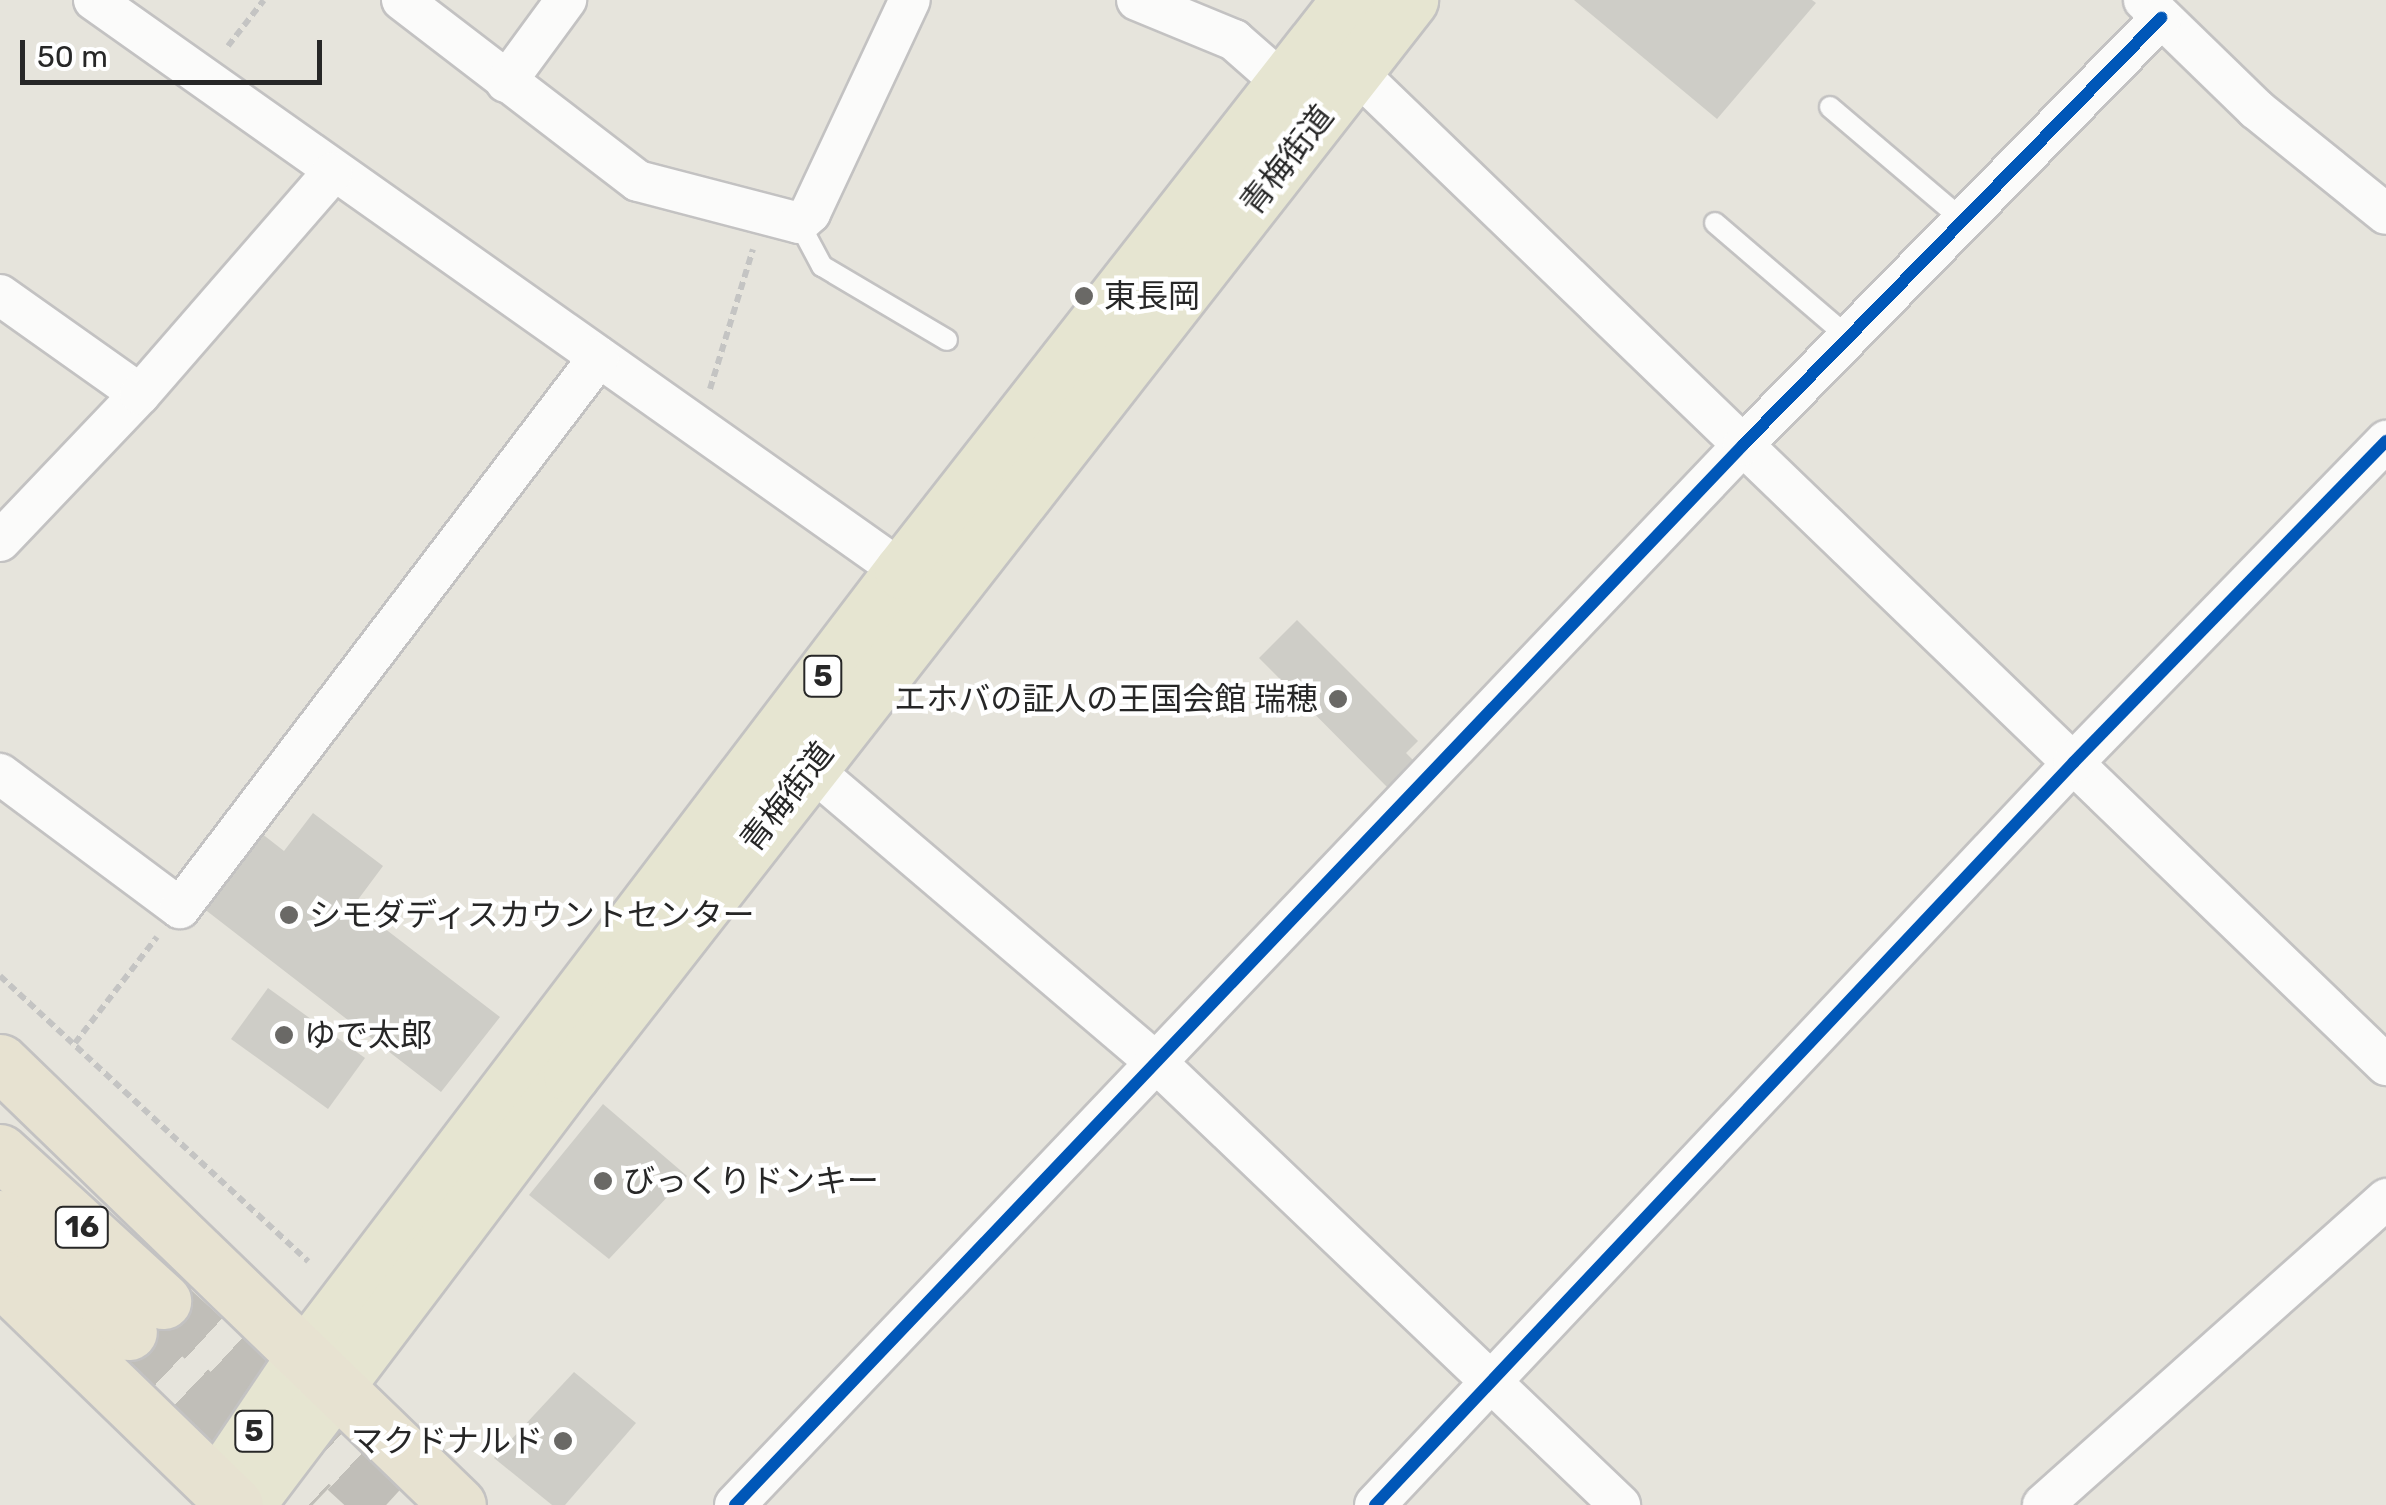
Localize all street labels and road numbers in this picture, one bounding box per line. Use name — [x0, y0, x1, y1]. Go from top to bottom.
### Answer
street label: 青梅街道 — [1232, 98, 1342, 222]
road number: 5 — [803, 651, 843, 701]
street label: 青梅街道 — [732, 735, 842, 859]
road number: 16 — [54, 1202, 110, 1252]
road number: 5 — [234, 1406, 274, 1456]

